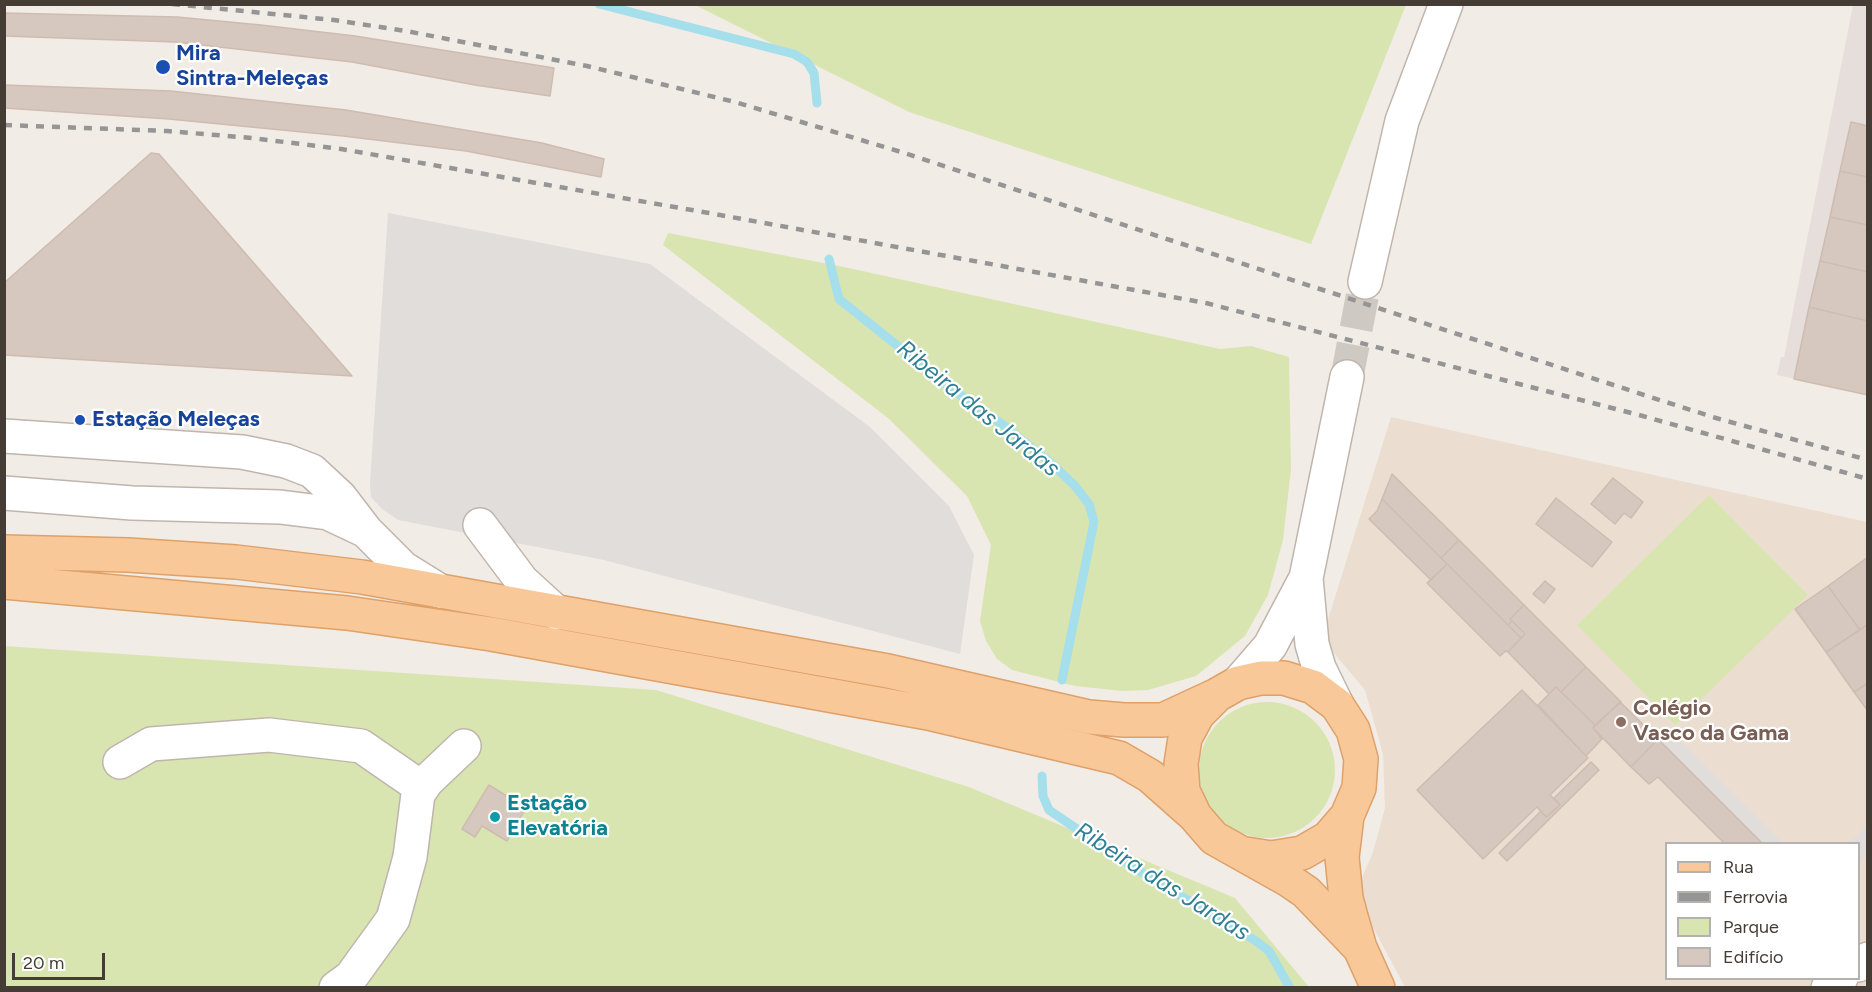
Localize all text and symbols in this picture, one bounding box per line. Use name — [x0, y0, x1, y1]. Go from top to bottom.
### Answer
place label: Mira Sintra-Meleças — [176, 41, 328, 92]
marker: Mira Sintra-Meleças — [154, 58, 172, 76]
water label: Ribeira das Jardas — [891, 335, 1065, 483]
place label: Estação Meleças — [92, 407, 260, 433]
marker: Estação Meleças — [73, 413, 87, 427]
place label: Colégio Vasco da Gama — [1633, 696, 1789, 748]
marker: Colégio Vasco da Gama — [1614, 715, 1628, 729]
place label: Estação Elevatória — [507, 791, 608, 842]
marker: Estação Elevatória — [488, 810, 502, 824]
water label: Ribeira das Jardas — [1069, 817, 1255, 947]
legend — [1665, 842, 1860, 980]
text: Rua — [1723, 856, 1754, 878]
text: Ferrovia — [1723, 886, 1788, 908]
text: Parque — [1723, 916, 1779, 938]
scale bar — [15, 941, 108, 979]
text: Edifício — [1723, 946, 1784, 968]
text: 20 m — [23, 952, 64, 974]

